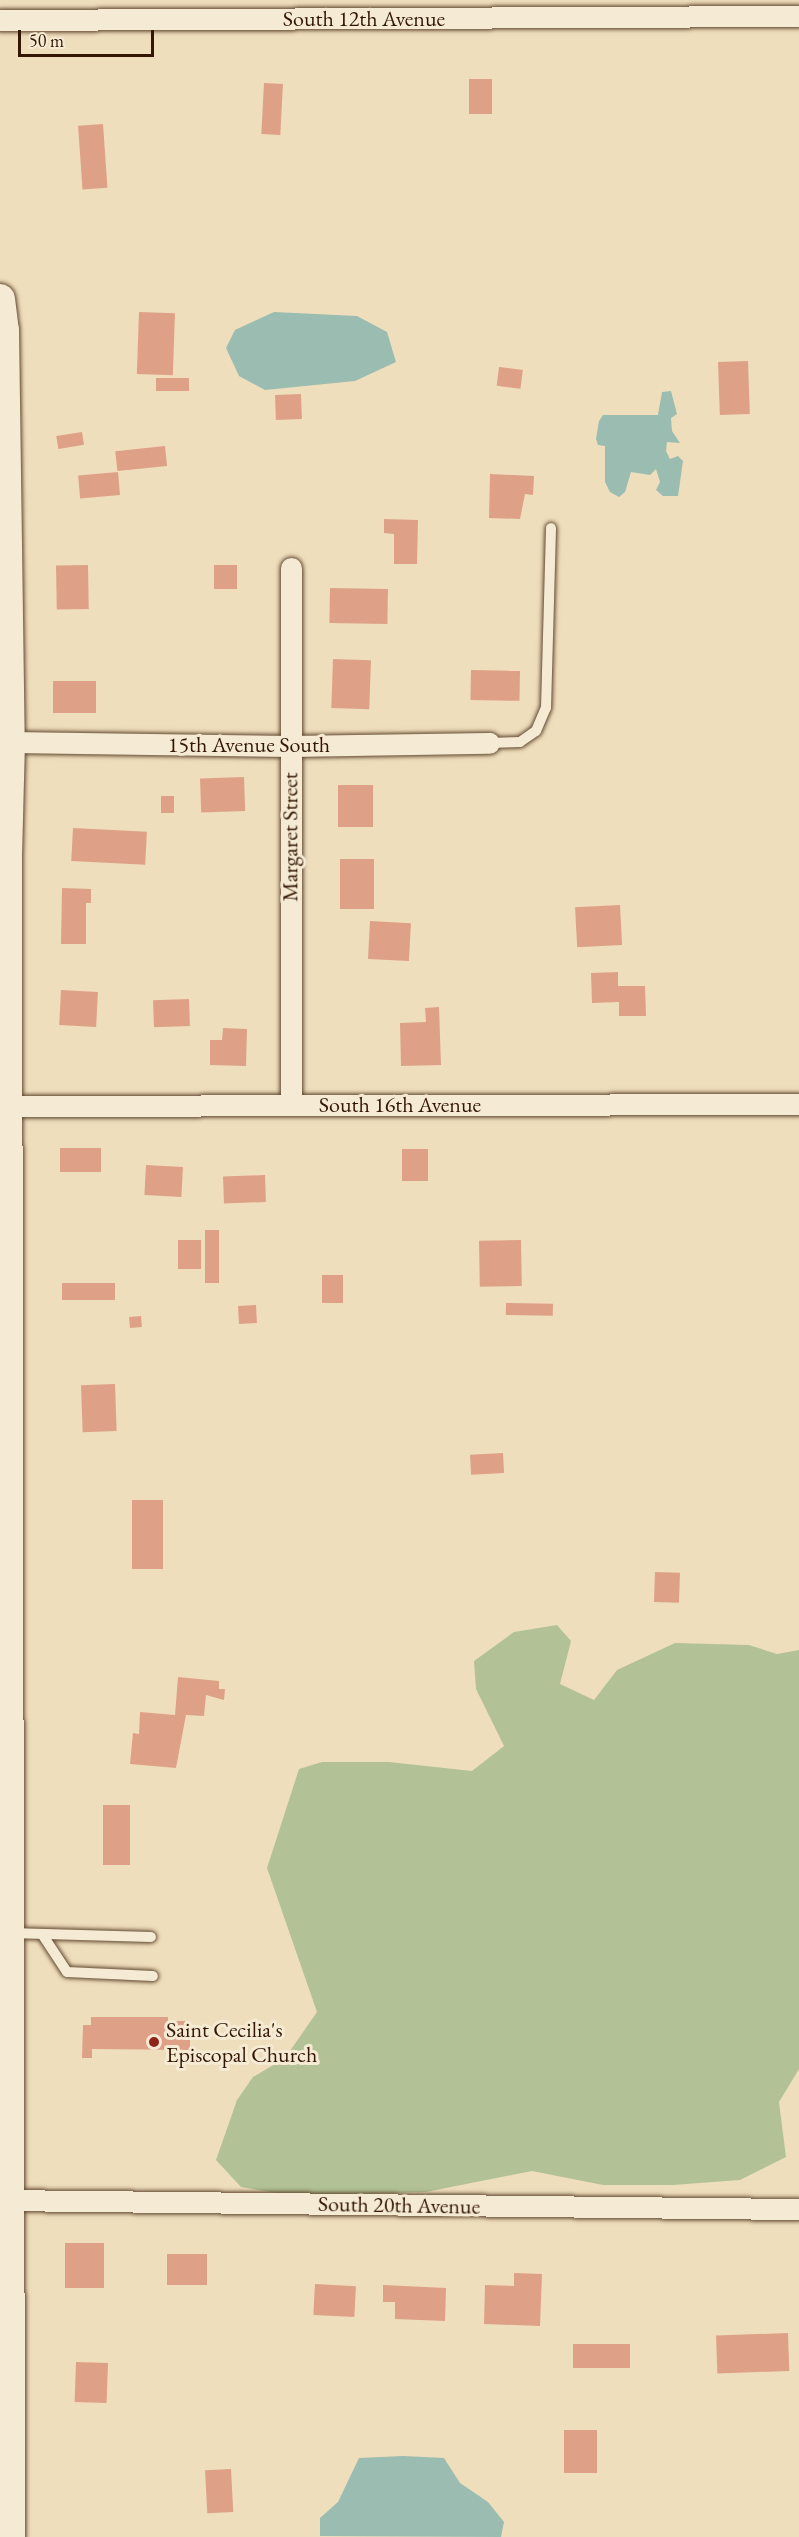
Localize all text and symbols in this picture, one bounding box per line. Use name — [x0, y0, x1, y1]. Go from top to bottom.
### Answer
street label: South 12th Avenue — [283, 6, 445, 32]
scale bar — [21, 18, 158, 56]
text: 50 m — [29, 29, 64, 52]
street label: 15th Avenue South — [168, 732, 330, 758]
street label: Margaret Street — [277, 772, 303, 902]
street label: South 16th Avenue — [319, 1092, 481, 1118]
place label: Saint Cecilia's Episcopal Church — [166, 2016, 317, 2068]
marker: Saint Cecilia's Episcopal Church — [147, 2035, 161, 2049]
street label: South 20th Avenue — [318, 2190, 480, 2220]

